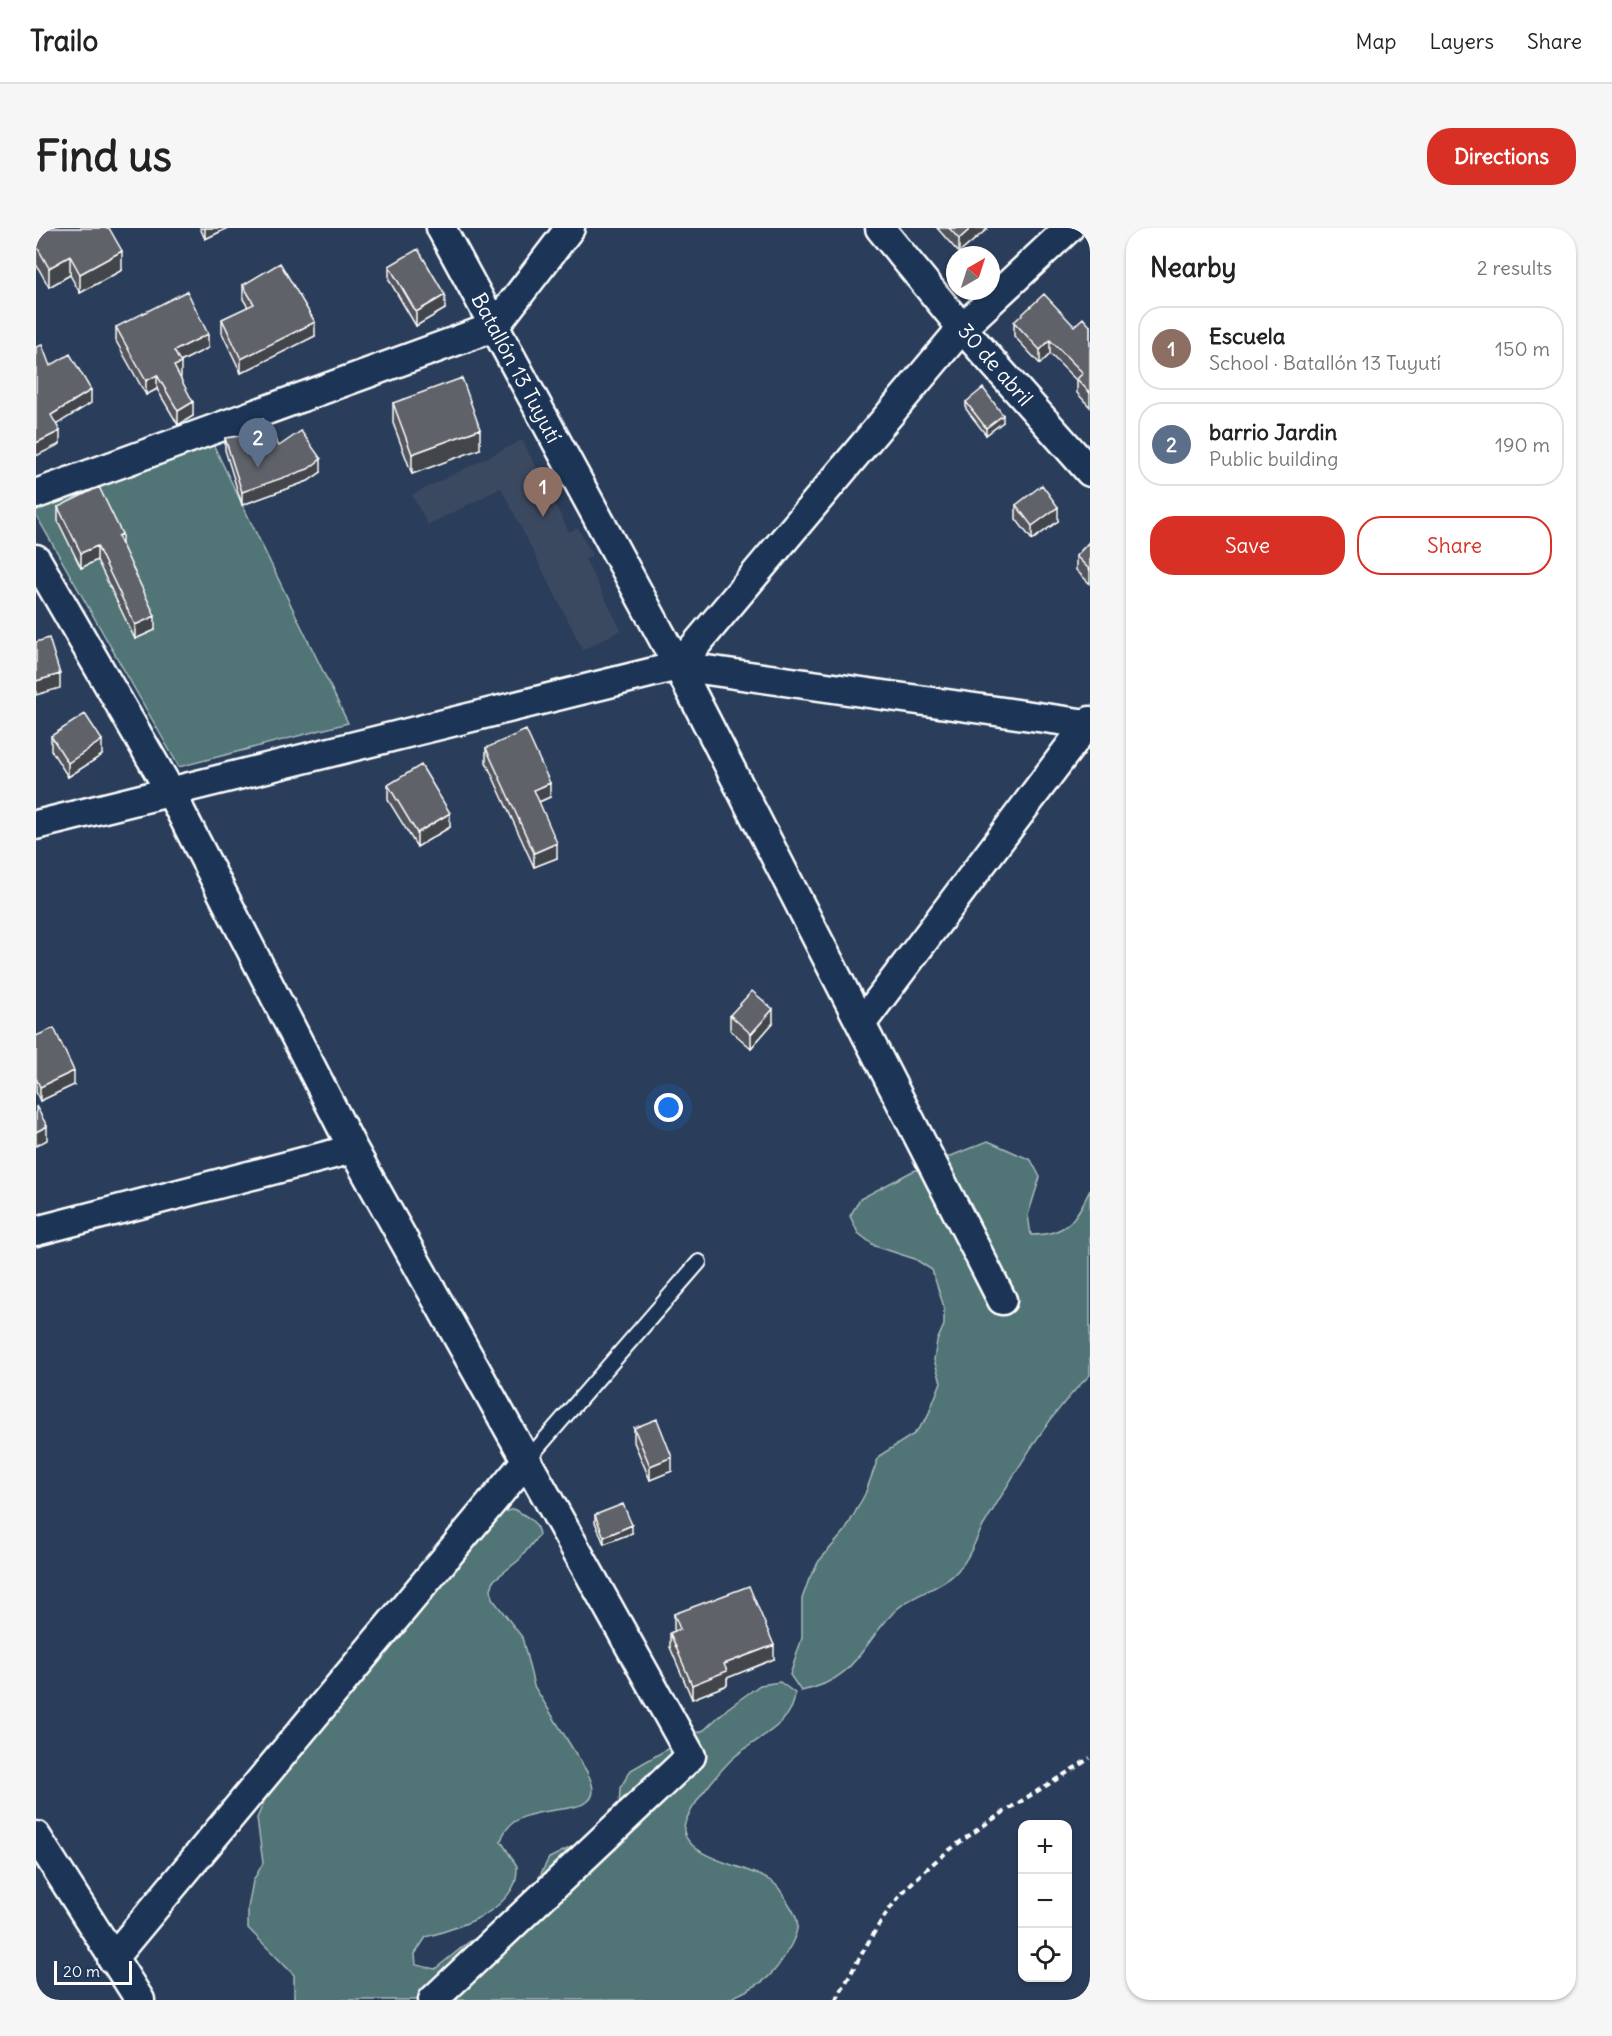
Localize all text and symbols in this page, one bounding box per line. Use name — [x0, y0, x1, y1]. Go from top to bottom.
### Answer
text: Trailo — [30, 23, 98, 59]
text: Map — [1356, 28, 1396, 55]
text: Layers — [1429, 28, 1494, 55]
text: Share — [1527, 28, 1582, 55]
button: Directions — [1427, 128, 1576, 185]
text: Find us — [36, 130, 172, 182]
north arrow — [946, 246, 1000, 300]
text: Nearby — [1150, 251, 1236, 284]
text: 2 results — [1477, 255, 1552, 280]
street label: Batallón 13 Tuyutí — [466, 288, 567, 448]
street label: 30 de abril — [952, 318, 1039, 412]
text: Escuela — [1209, 322, 1285, 350]
text: 1 — [1168, 336, 1175, 361]
text: 150 m — [1495, 336, 1550, 361]
text: School · Batallón 13 Tuyutí — [1209, 350, 1441, 375]
pin: 2 — [238, 418, 278, 468]
text: barrio Jardin — [1209, 418, 1337, 446]
text: 2 — [1166, 432, 1177, 457]
text: 190 m — [1495, 432, 1550, 457]
text: Public building — [1209, 446, 1338, 471]
pin: 1 — [524, 468, 562, 517]
button: Save — [1150, 516, 1345, 575]
button: Share — [1357, 516, 1552, 575]
your location — [654, 1093, 683, 1122]
map controls — [1018, 1820, 1072, 1982]
button: + — [1018, 1820, 1072, 1874]
button: − — [1018, 1874, 1072, 1928]
button: locate — [1018, 1928, 1072, 1982]
scale bar — [54, 1958, 132, 1986]
text: 20 m — [63, 1961, 100, 1981]

